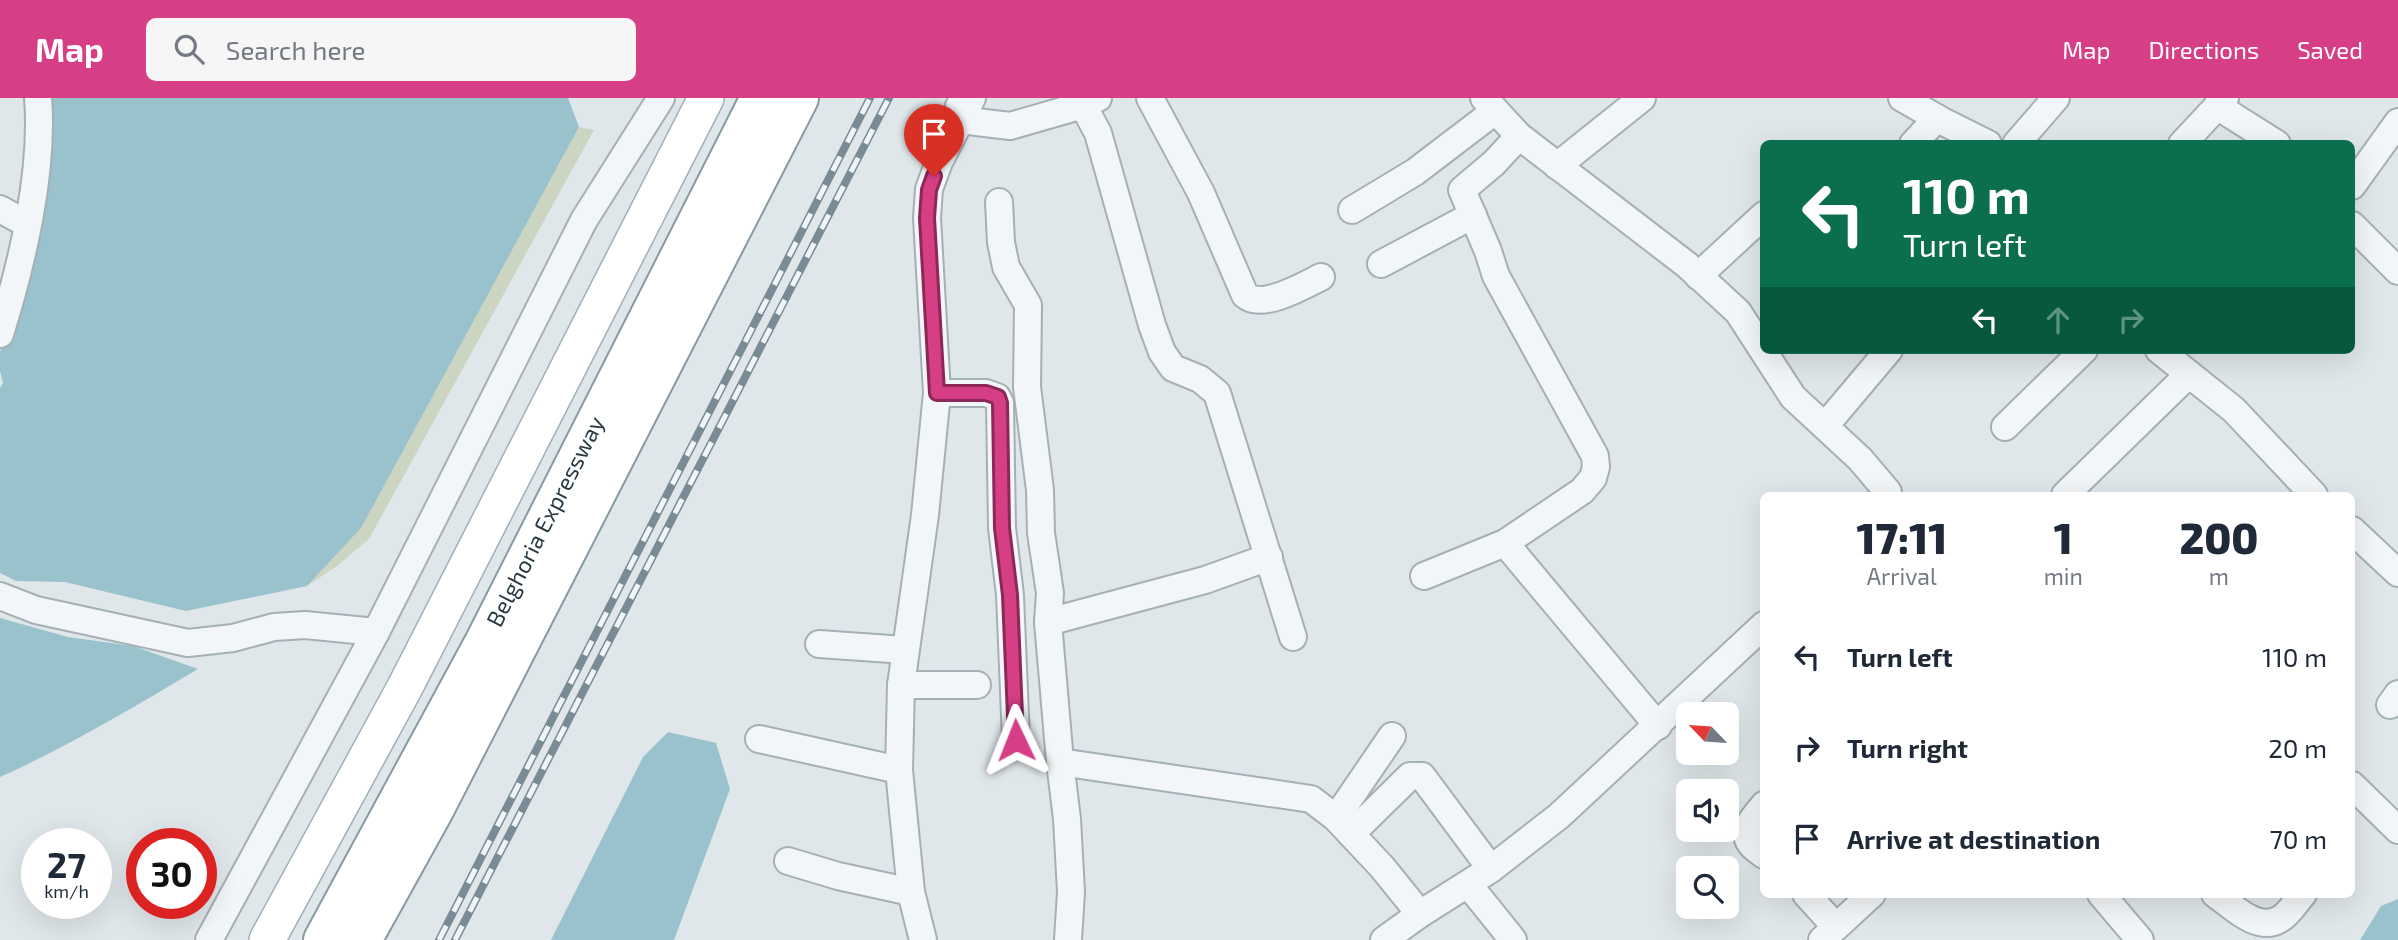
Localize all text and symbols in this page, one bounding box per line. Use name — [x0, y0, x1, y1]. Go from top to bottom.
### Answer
search box — [146, 18, 636, 81]
text: Map — [35, 29, 104, 69]
icon: search — [170, 30, 208, 68]
text: Search here — [226, 34, 365, 65]
text: Map — [2062, 35, 2110, 64]
text: Directions — [2148, 35, 2259, 64]
text: Saved — [2297, 35, 2363, 64]
pin — [904, 104, 964, 176]
icon: arrive — [915, 115, 953, 153]
text: 110 m — [1903, 165, 2030, 224]
icon: left — [1788, 168, 1879, 259]
text: Turn left — [1903, 225, 2027, 263]
icon: left — [1966, 301, 2004, 339]
icon: ahead — [2039, 301, 2077, 339]
icon: right — [2112, 301, 2150, 339]
street label: Belghoria Expressway — [480, 411, 610, 631]
text: 17:11 — [1857, 512, 1947, 562]
text: 1 — [2054, 512, 2073, 562]
text: 200 — [2179, 512, 2258, 562]
text: Arrival — [1867, 562, 1937, 590]
text: min — [2044, 562, 2083, 590]
text: m — [2209, 562, 2229, 590]
icon: left — [1788, 638, 1826, 676]
text: Turn left — [1847, 641, 1953, 672]
text: 110 m — [2262, 641, 2327, 672]
north arrow — [1676, 702, 1740, 765]
map controls — [1676, 702, 1739, 919]
position arrow — [979, 703, 1053, 777]
icon: right — [1788, 729, 1826, 767]
text: Turn right — [1847, 732, 1968, 763]
text: 20 m — [2268, 732, 2327, 763]
button: sound — [1676, 779, 1739, 842]
icon: arrive — [1788, 820, 1826, 858]
text: Arrive at destination — [1847, 823, 2100, 854]
text: 70 m — [2269, 823, 2327, 854]
speed limit sign: 30 — [126, 828, 217, 919]
text: 27 — [47, 843, 86, 885]
button: search — [1676, 856, 1739, 919]
text: km/h — [44, 880, 89, 902]

